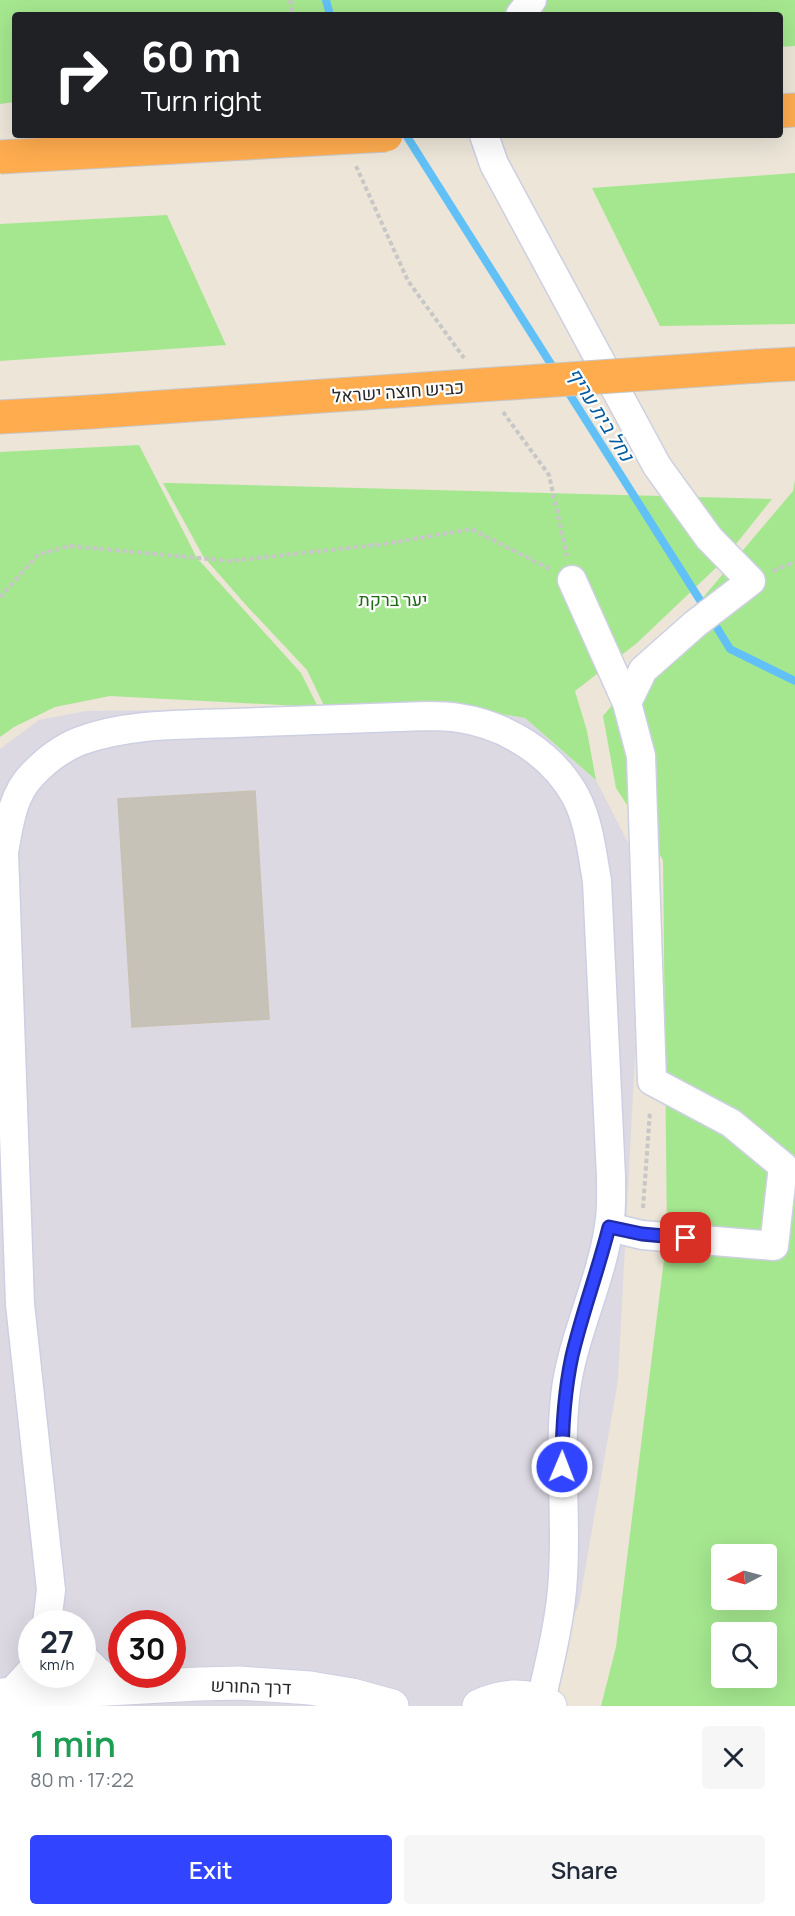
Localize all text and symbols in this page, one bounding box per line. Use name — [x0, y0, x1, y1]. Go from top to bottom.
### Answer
text: 60 m — [141, 27, 241, 85]
icon: right — [42, 36, 120, 114]
text: Turn right — [141, 82, 262, 119]
water label: נחל בית עריף — [561, 362, 641, 468]
street label: כביש חוצה ישראל — [331, 374, 465, 408]
park label: יער ברקת — [358, 587, 428, 611]
pin — [660, 1212, 711, 1263]
icon: arrive — [669, 1221, 702, 1254]
position arrow — [530, 1435, 594, 1499]
north arrow — [711, 1544, 777, 1610]
map controls — [711, 1544, 777, 1688]
speed limit sign: 30 — [108, 1610, 186, 1688]
text: 27 — [40, 1621, 74, 1662]
button: search — [711, 1622, 777, 1688]
text: km/h — [40, 1654, 74, 1675]
street label: דרך החורש — [210, 1673, 292, 1699]
text: 1 min — [30, 1719, 116, 1768]
button: close — [702, 1726, 765, 1789]
text: 80 m · 17:22 — [30, 1766, 134, 1793]
button: Exit — [30, 1835, 392, 1904]
button: Share — [404, 1835, 765, 1904]

